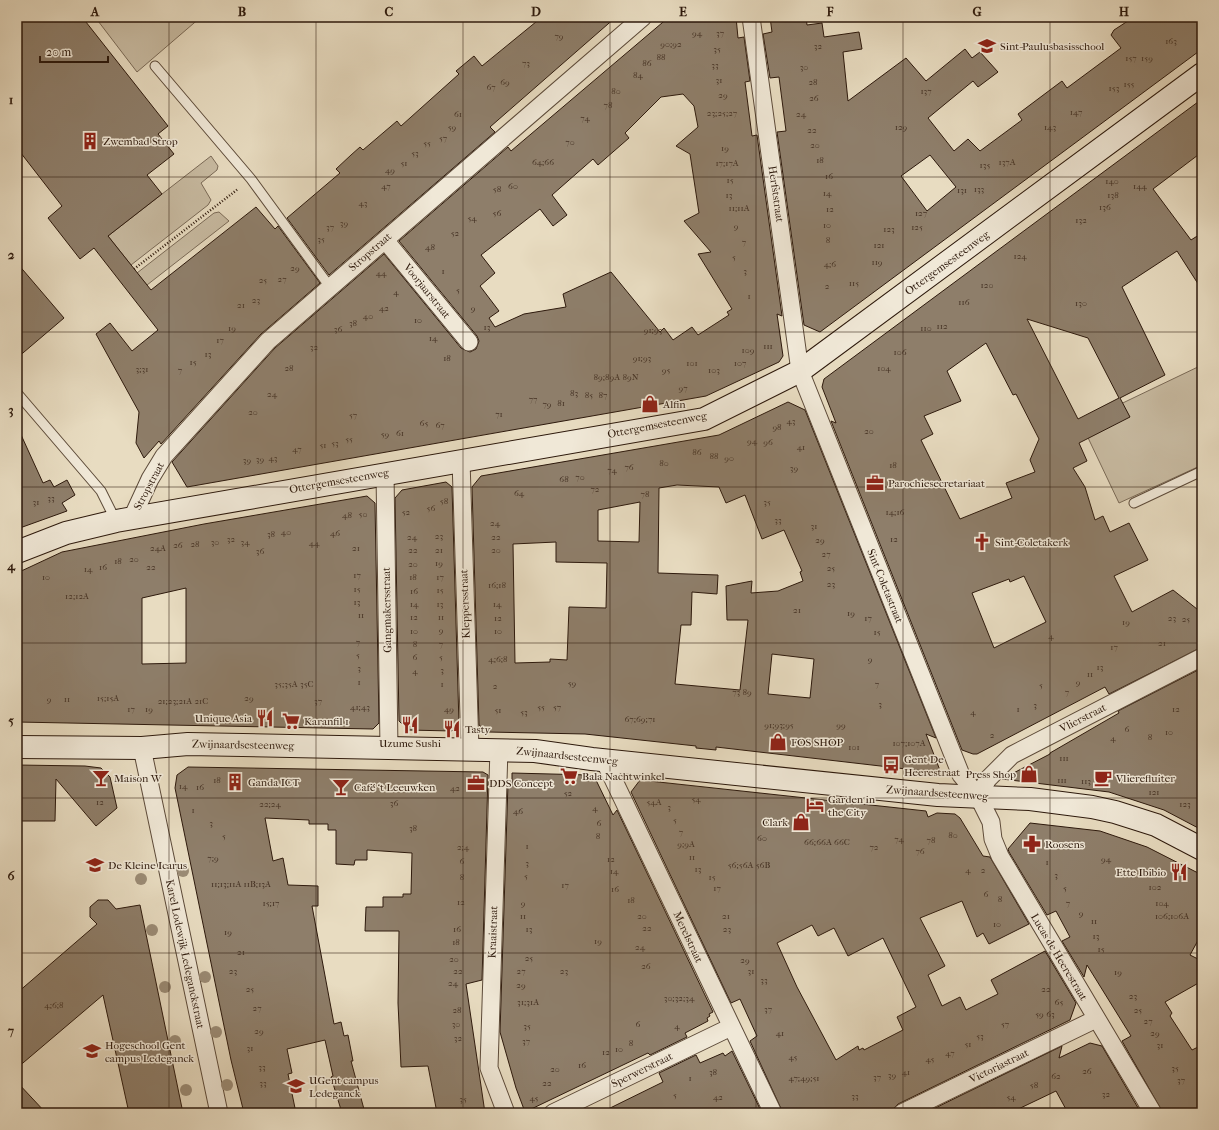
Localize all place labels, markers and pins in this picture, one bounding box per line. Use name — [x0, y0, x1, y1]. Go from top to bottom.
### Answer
school or university icon: Sint-Paulusbasisschool — [977, 36, 997, 56]
place label: Sint-Paulusbasisschool — [1000, 40, 1104, 53]
building icon: Zwembad Strop — [80, 131, 100, 151]
place label: Zwembad Strop — [103, 135, 178, 148]
shop icon: Alfin — [640, 394, 660, 414]
place label: Alfin — [662, 398, 686, 411]
office icon: Parochiesecretariaat — [865, 473, 885, 493]
place label: Parochiesecretariaat — [888, 477, 985, 490]
church icon: Sint-Coletakerk — [972, 532, 992, 552]
place label: Sint-Coletakerk — [995, 536, 1069, 549]
restaurant icon: Unique Asia — [255, 708, 275, 728]
supermarket icon: Karanfil 1 — [281, 711, 301, 731]
place label: Unique Asia — [195, 712, 253, 725]
place label: Karanfil 1 — [304, 715, 349, 728]
restaurant icon: Uzume Sushi — [400, 715, 420, 735]
restaurant icon: Tasty — [442, 719, 462, 739]
place label: Tasty — [465, 723, 492, 736]
shop icon: FOS SHOP — [768, 732, 788, 752]
place label: FOS SHOP — [791, 736, 843, 749]
place label: Uzume Sushi — [379, 737, 442, 750]
place label: Gent De Heerestraat — [904, 753, 960, 779]
bus stop icon: Gent De Heerestraat — [881, 755, 901, 775]
shop icon: Press Shop — [1019, 764, 1039, 784]
supermarket icon: Bala Nachtwinkel — [559, 766, 579, 786]
bar icon: Maison W — [91, 768, 111, 788]
place label: Press Shop — [965, 768, 1016, 781]
cafe icon: Vlierefluiter — [1093, 768, 1113, 788]
place label: Bala Nachtwinkel — [582, 770, 665, 783]
place label: Maison W — [114, 772, 163, 785]
building icon: Ganda ICT — [225, 772, 245, 792]
place label: Vlierefluiter — [1115, 772, 1175, 785]
office icon: DDS Concept — [466, 773, 486, 793]
place label: Ganda ICT — [248, 776, 300, 789]
bar icon: Café ‘t Leeuwken — [331, 777, 351, 797]
place label: DDS Concept — [489, 777, 553, 790]
place label: Café ‘t Leeuwken — [354, 781, 436, 794]
place label: Garden in the City — [828, 793, 876, 819]
hotel icon: Garden in the City — [805, 795, 825, 815]
shop icon: Clark — [791, 812, 811, 832]
place label: Clark — [762, 816, 788, 829]
pharmacy icon: Roosens — [1022, 834, 1042, 854]
place label: Roosens — [1045, 838, 1084, 851]
school or university icon: De Kleine Icarus — [85, 855, 105, 875]
place label: De Kleine Icarus — [108, 859, 187, 872]
restaurant icon: Ette Ibibio — [1169, 862, 1189, 882]
place label: Ette Ibibio — [1116, 866, 1166, 879]
place label: Hogeschool Gent campus Ledeganck — [105, 1039, 194, 1065]
school or university icon: Hogeschool Gent campus Ledeganck — [82, 1041, 102, 1061]
place label: UGent campus Ledeganck — [309, 1074, 379, 1100]
school or university icon: UGent campus Ledeganck — [286, 1076, 306, 1096]

